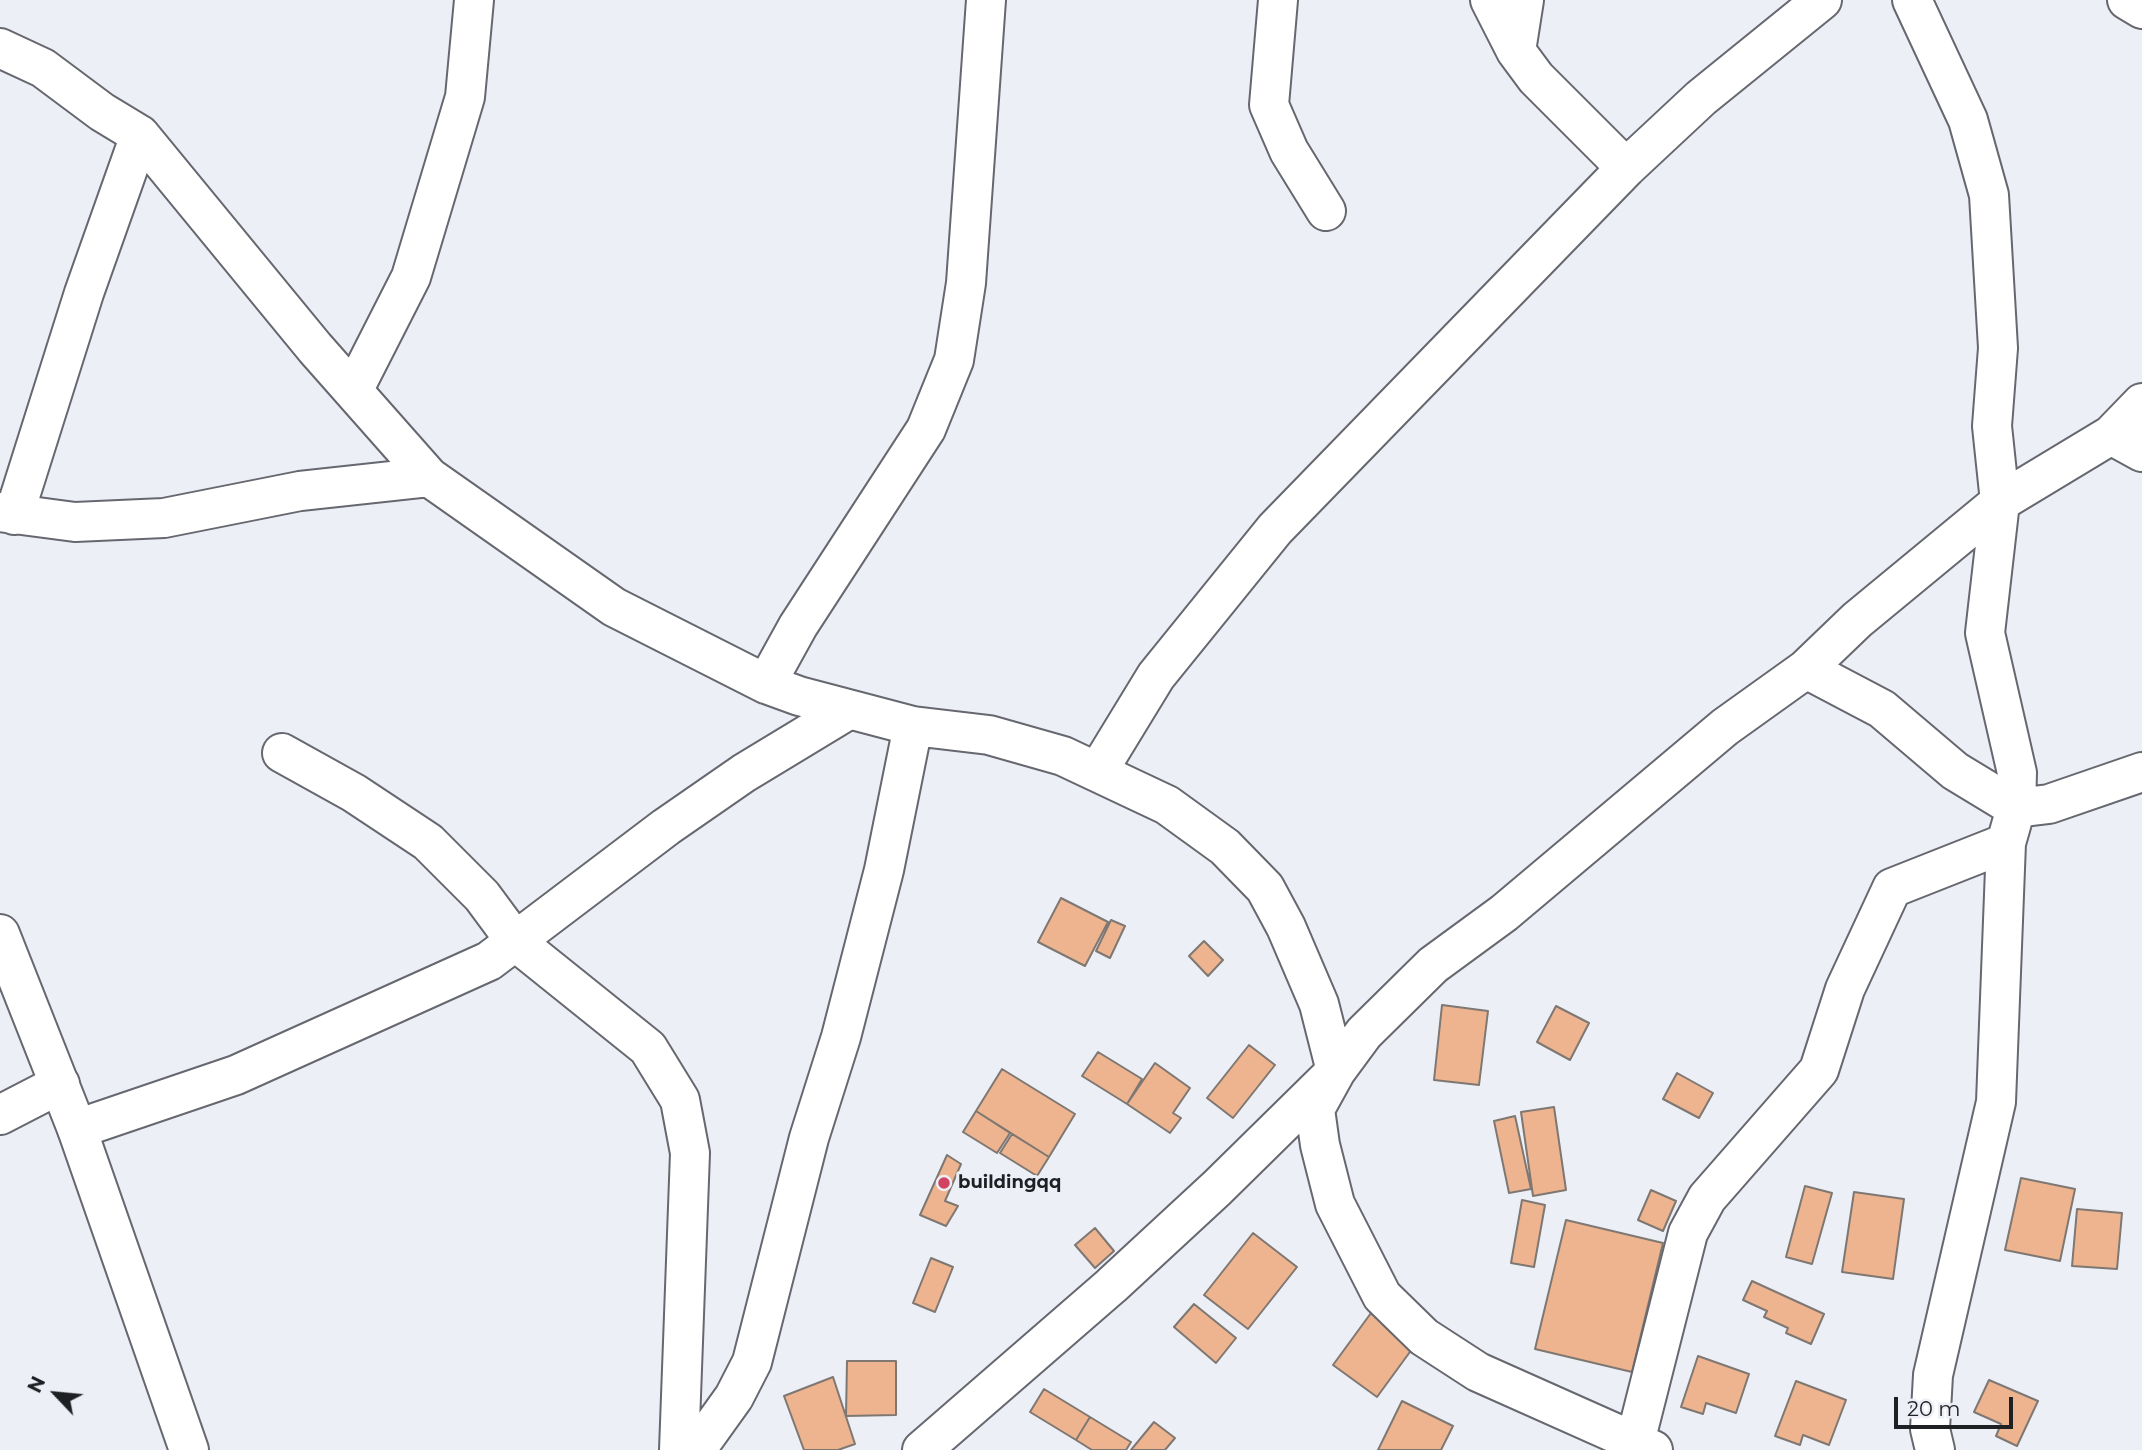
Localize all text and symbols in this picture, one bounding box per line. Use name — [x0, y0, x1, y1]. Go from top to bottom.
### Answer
place label: buildingqq — [958, 1172, 1061, 1194]
marker: buildingqq — [936, 1175, 952, 1191]
north arrow — [21, 1359, 91, 1429]
text: N — [23, 1373, 50, 1397]
scale bar — [1897, 1384, 2016, 1428]
text: 20 m — [1907, 1396, 1961, 1421]

